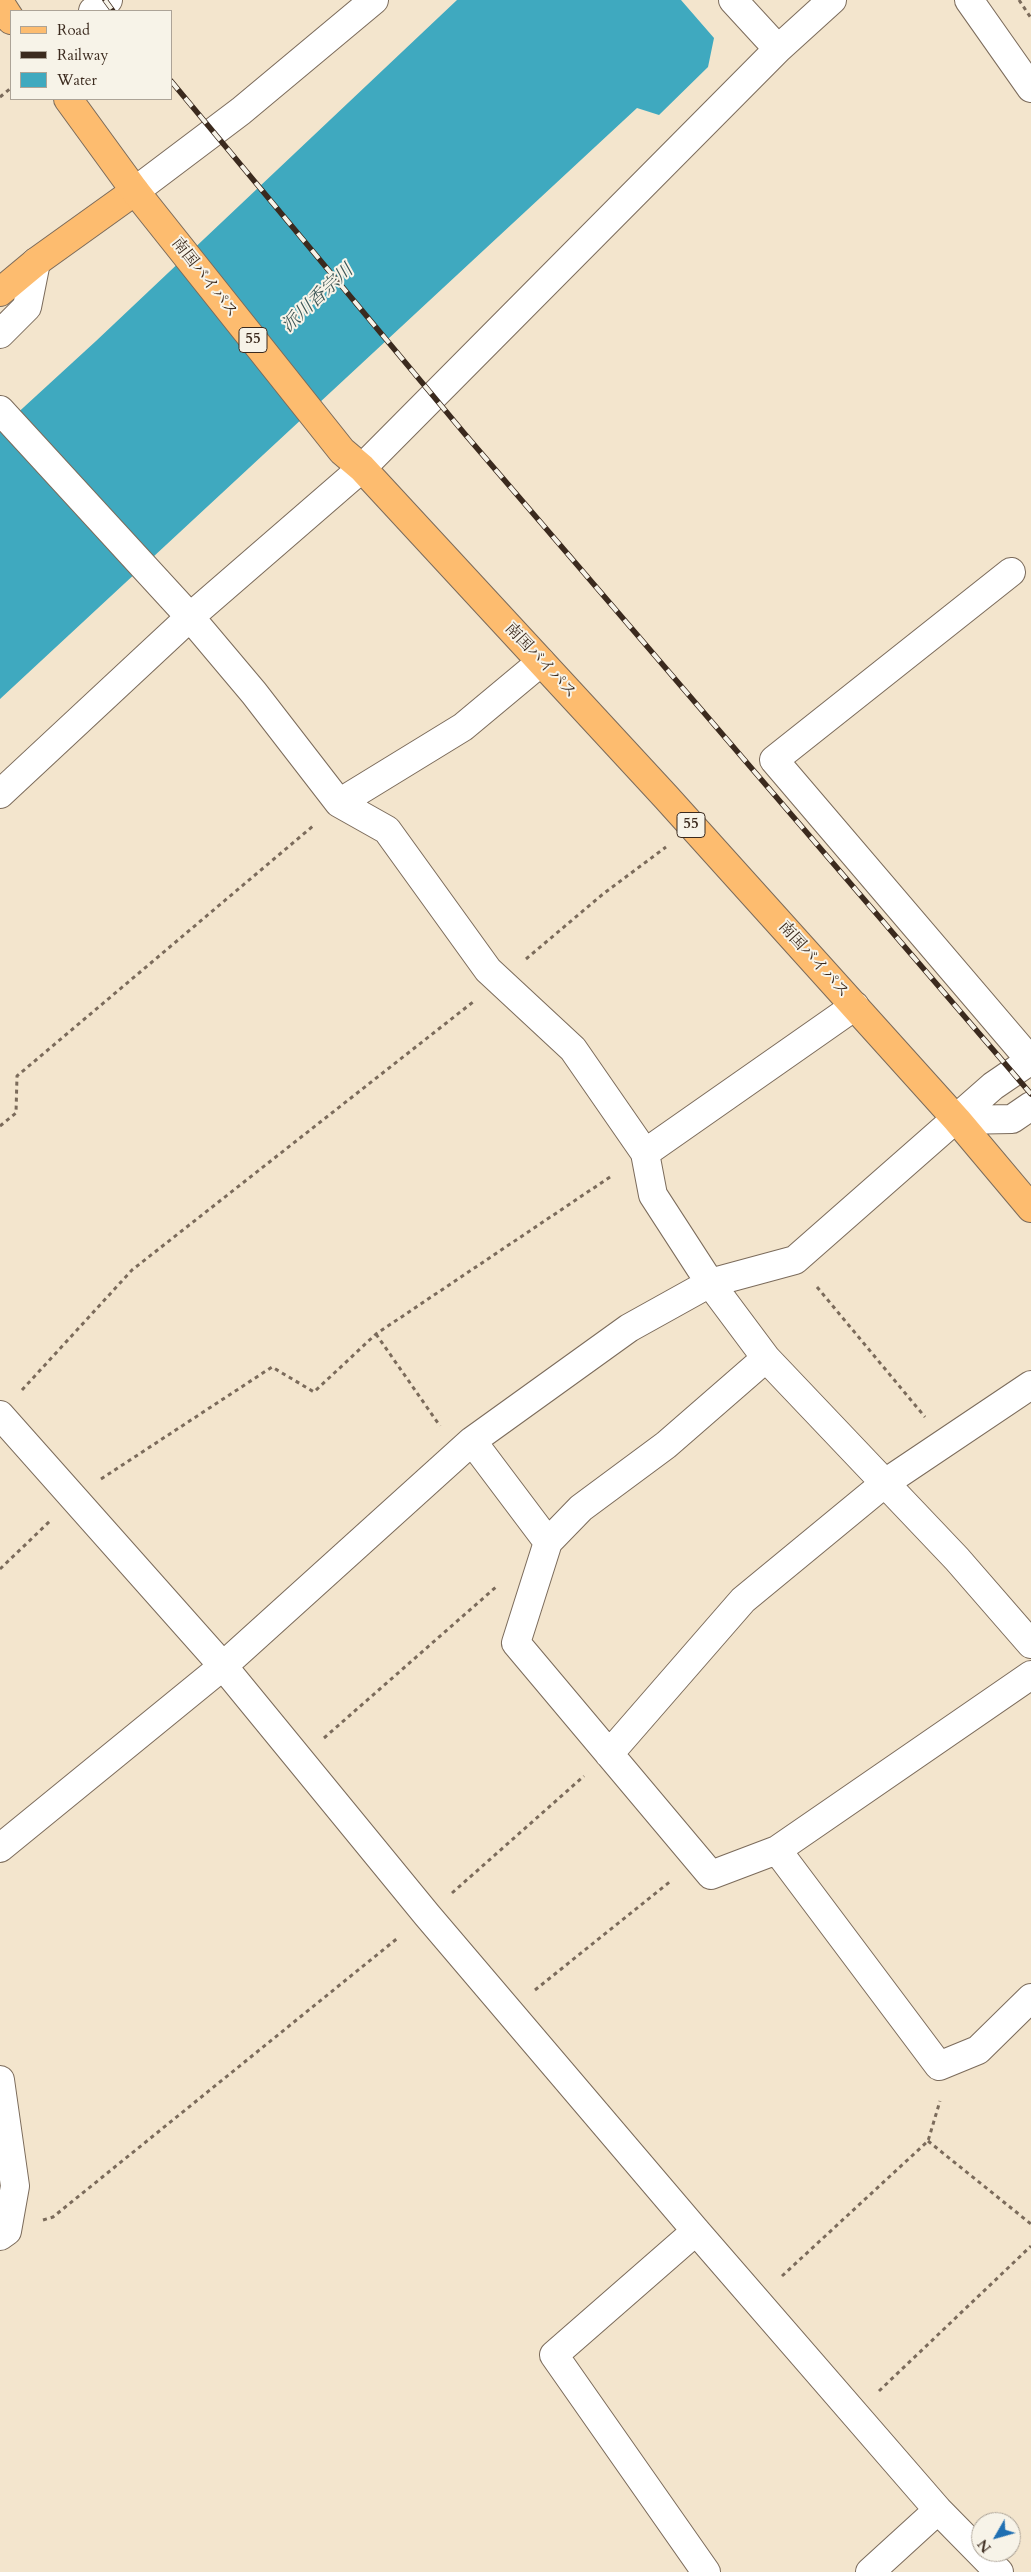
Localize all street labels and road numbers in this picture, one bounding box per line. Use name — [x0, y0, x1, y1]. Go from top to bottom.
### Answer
street label: 南国バイパス — [167, 234, 241, 322]
road number: 55 — [239, 328, 267, 352]
street label: 南国バイパス — [500, 619, 580, 703]
road number: 55 — [677, 812, 705, 838]
street label: 南国バイパス — [774, 918, 852, 1002]

